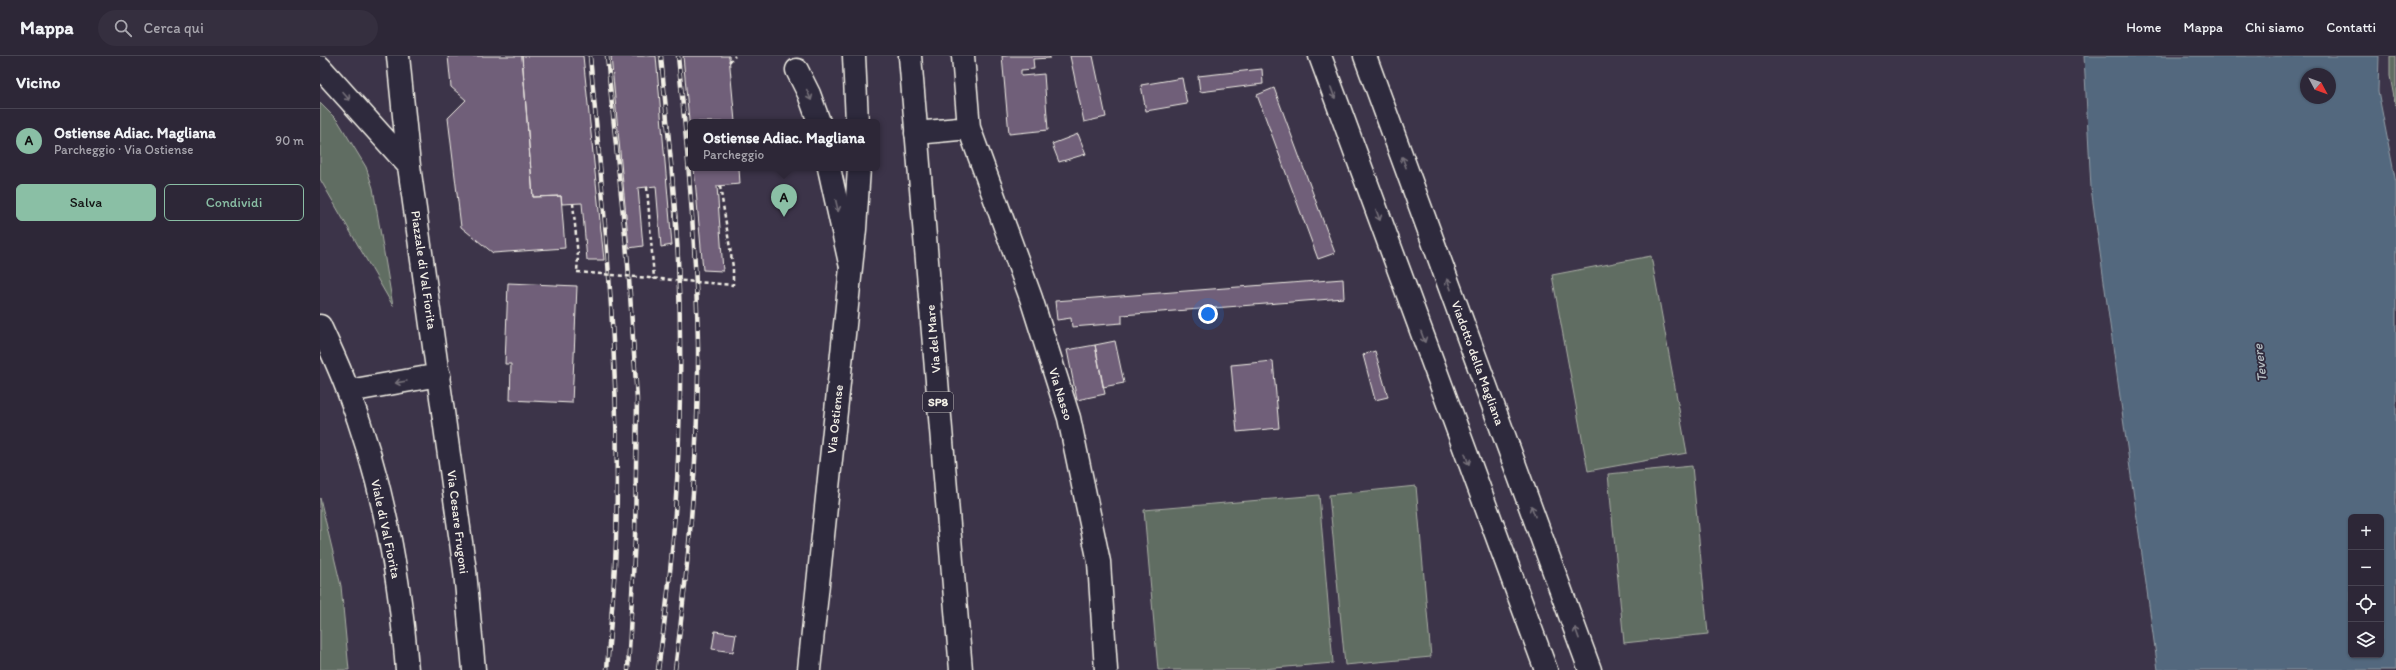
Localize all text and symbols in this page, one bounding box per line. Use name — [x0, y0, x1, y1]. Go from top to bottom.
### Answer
search box — [98, 10, 378, 46]
text: Mappa — [20, 16, 74, 39]
icon: search — [112, 17, 134, 39]
text: Cerca qui — [144, 19, 204, 37]
text: Home — [2126, 19, 2161, 36]
text: Mappa — [2183, 19, 2223, 36]
text: Chi siamo — [2245, 19, 2304, 36]
text: Contatti — [2326, 19, 2376, 36]
north arrow — [2300, 68, 2336, 104]
text: Vicino — [16, 72, 60, 92]
one-way arrow — [1330, 86, 1338, 98]
one-way arrow — [806, 89, 814, 101]
one-way arrow — [341, 91, 351, 101]
popup — [688, 119, 880, 171]
text: Ostiense Adiac. Magliana — [54, 124, 216, 142]
text: Ostiense Adiac. Magliana — [703, 129, 865, 147]
text: A — [25, 133, 33, 148]
text: 90 m — [275, 133, 304, 148]
text: Parcheggio · Via Ostiense — [54, 142, 193, 157]
text: Parcheggio — [703, 147, 764, 162]
one-way arrow — [1399, 157, 1407, 169]
button: Salva — [16, 184, 156, 221]
button: Condividi — [164, 184, 304, 221]
pin: A — [771, 184, 797, 217]
one-way arrow — [834, 199, 842, 212]
one-way arrow — [1375, 208, 1383, 220]
street label: Piazzale di Val Fiorita — [408, 210, 440, 331]
one-way arrow — [1444, 279, 1452, 291]
street label: Viadotto della Magliana — [1448, 299, 1508, 428]
street label: Via del Mare — [923, 304, 943, 374]
your location — [1198, 304, 1218, 324]
one-way arrow — [1420, 330, 1427, 343]
water label: Tevere — [2249, 342, 2271, 383]
street label: Via Nasso — [1046, 366, 1076, 422]
one-way arrow — [395, 378, 408, 386]
street label: Via Ostiense — [824, 384, 846, 454]
road number: SP8 — [923, 392, 953, 412]
one-way arrow — [1464, 452, 1472, 464]
street label: Via Cesare Frugoni — [444, 469, 472, 575]
street label: Viale di Val Fiorita — [368, 478, 404, 580]
one-way arrow — [1528, 506, 1536, 518]
map controls — [2348, 514, 2384, 658]
button: + — [2348, 514, 2384, 550]
button: − — [2348, 550, 2384, 586]
button: locate — [2348, 586, 2384, 622]
button: layers — [2348, 622, 2384, 658]
one-way arrow — [1573, 627, 1580, 640]

